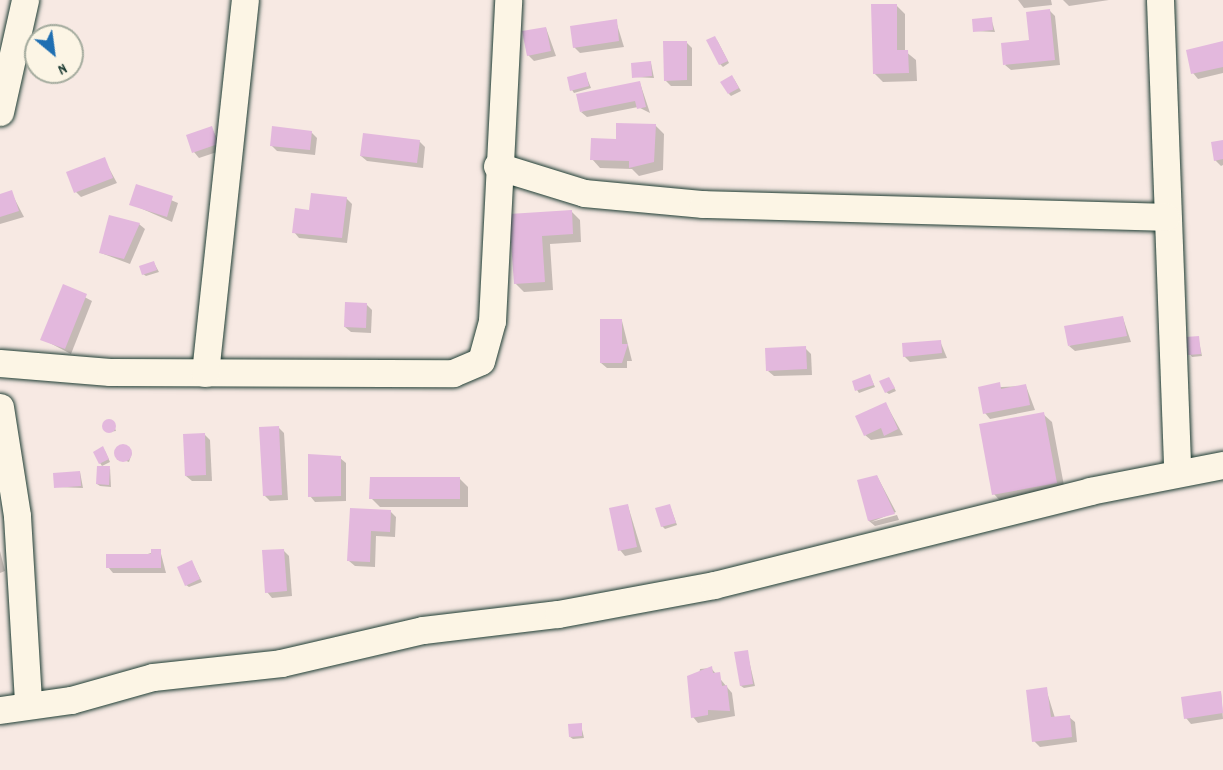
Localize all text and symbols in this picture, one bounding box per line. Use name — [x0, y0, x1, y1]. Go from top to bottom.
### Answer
north arrow — [24, 24, 84, 84]
text: N — [53, 56, 71, 80]

